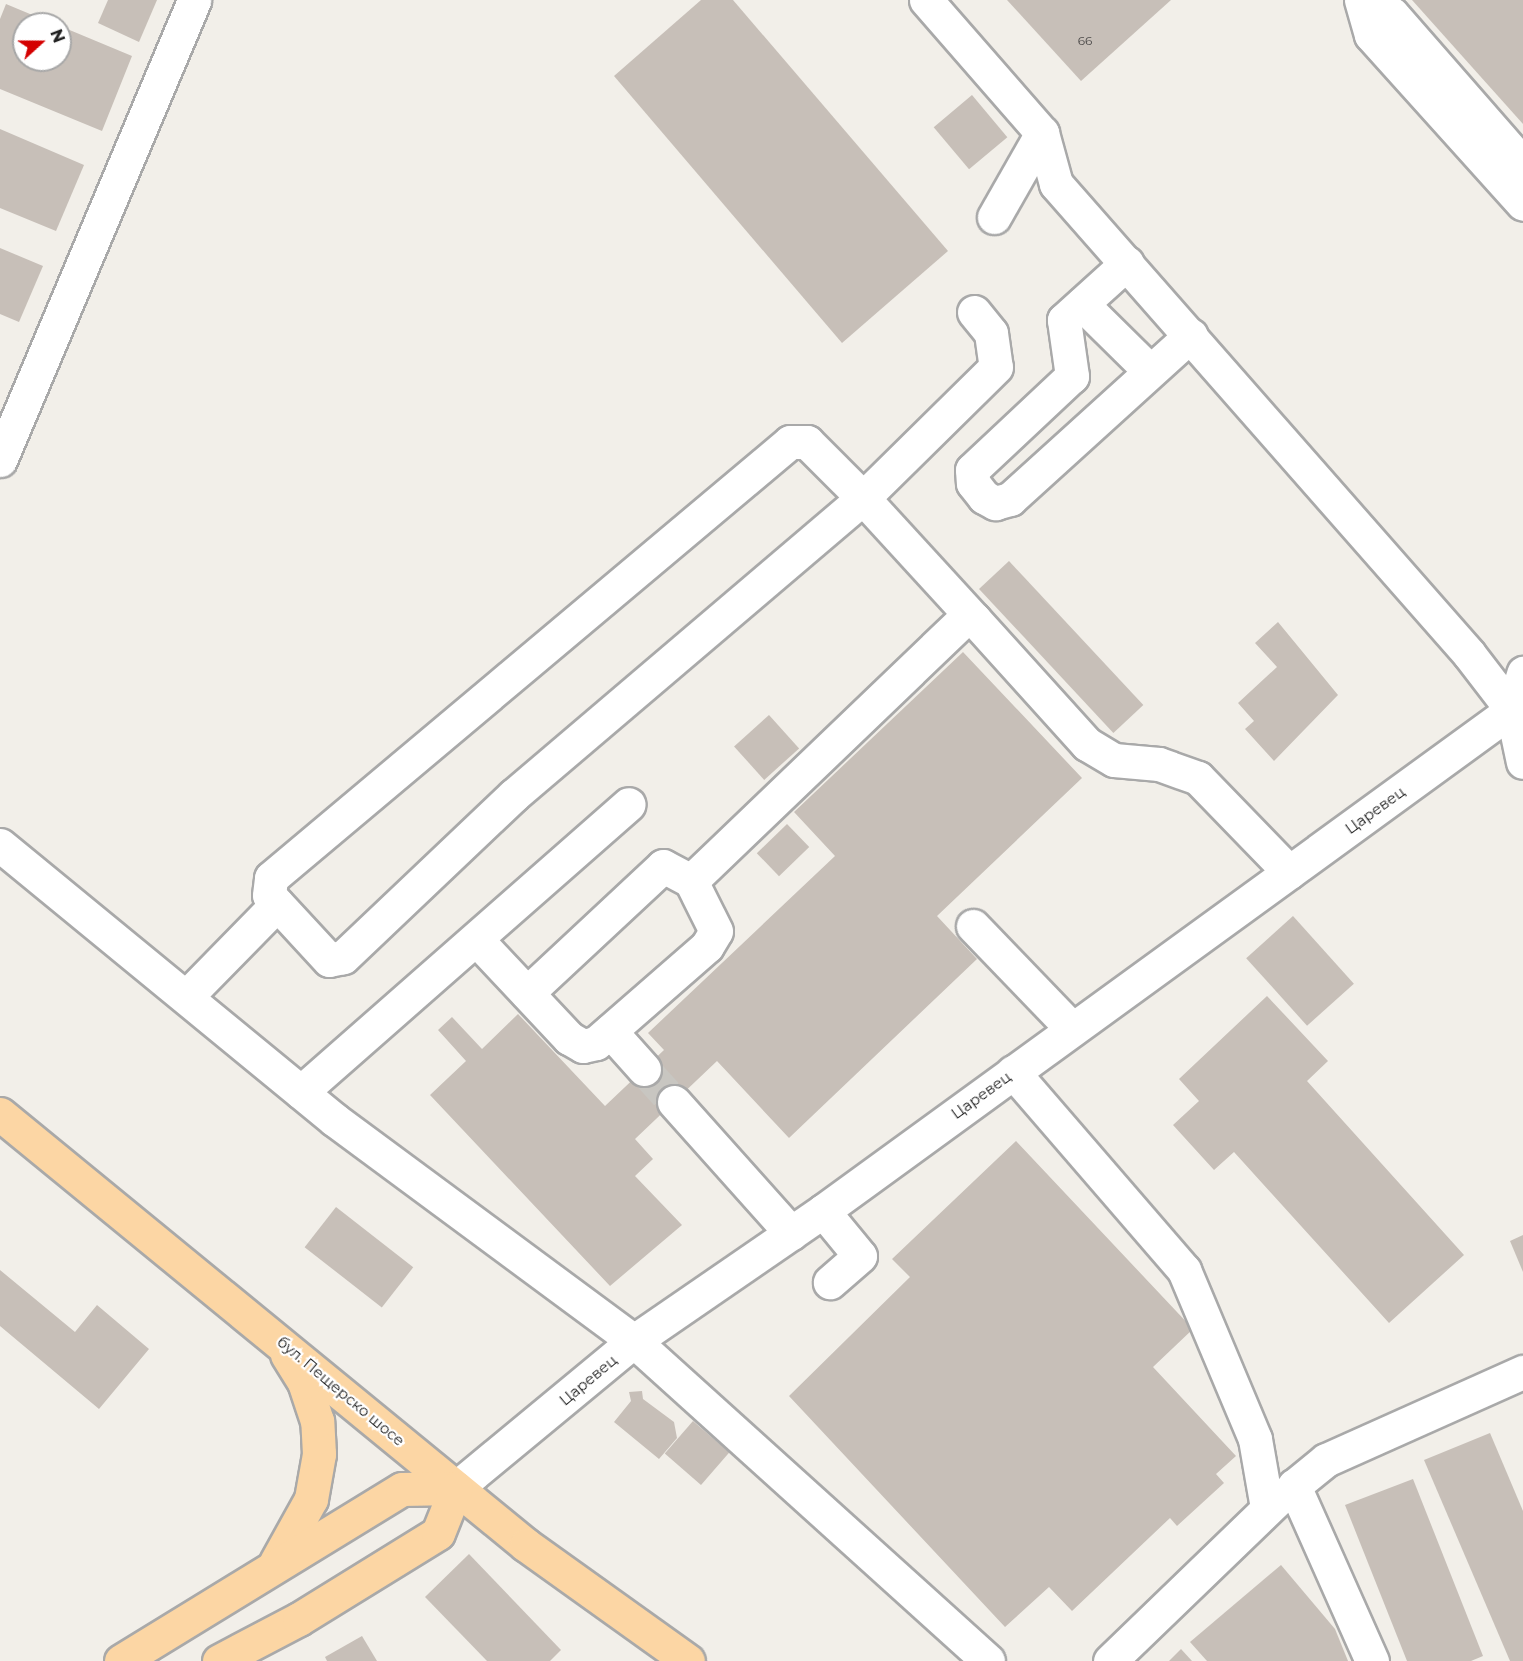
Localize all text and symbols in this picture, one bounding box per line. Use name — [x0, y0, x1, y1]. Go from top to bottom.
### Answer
north arrow — [12, 12, 72, 72]
text: N — [46, 27, 69, 46]
house number: 66 — [1078, 34, 1092, 48]
street label: Царевец — [1342, 782, 1408, 838]
street label: Царевец — [948, 1067, 1014, 1123]
street label: бул. Пещерско шосе — [274, 1332, 408, 1450]
street label: Царевец — [556, 1351, 620, 1409]

